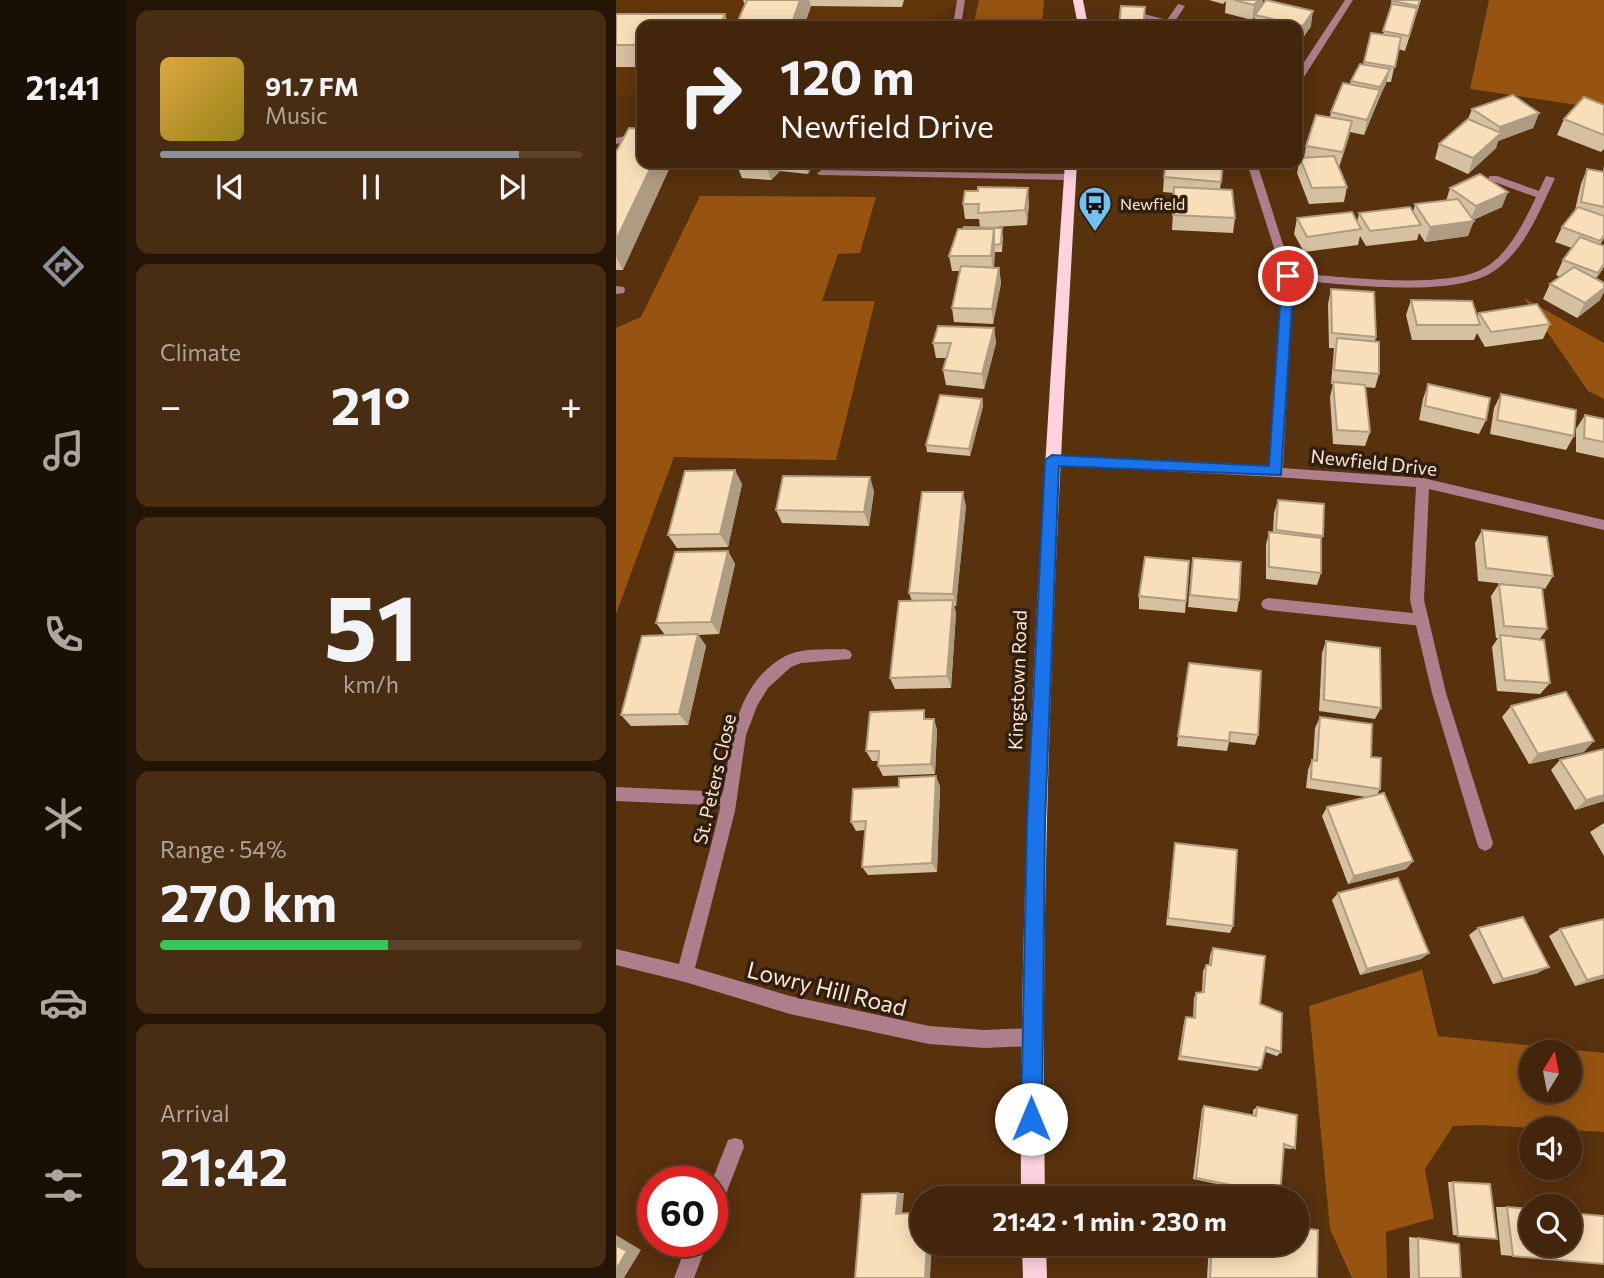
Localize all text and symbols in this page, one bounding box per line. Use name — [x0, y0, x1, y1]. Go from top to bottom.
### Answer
text: 120 m — [780, 45, 914, 105]
icon: right — [665, 49, 756, 140]
text: 21:41 — [26, 67, 100, 107]
text: 91.7 FM — [265, 70, 359, 101]
text: Music — [265, 101, 328, 129]
text: Newfield Drive — [780, 105, 994, 145]
icon: previous — [211, 168, 249, 206]
icon: pause — [352, 168, 390, 206]
icon: next — [493, 168, 531, 206]
bus stop icon: Newfield — [1076, 184, 1114, 233]
place label: Newfield — [1120, 194, 1185, 213]
icon: directions — [39, 242, 88, 291]
pin — [1258, 246, 1318, 306]
icon: arrive — [1269, 257, 1307, 295]
text: Climate — [160, 338, 241, 366]
text: 21° — [331, 372, 410, 436]
text: − — [160, 381, 182, 428]
text: + — [560, 381, 582, 428]
icon: music — [39, 426, 88, 475]
street label: Newfield Drive — [1310, 444, 1438, 480]
text: 51 — [324, 568, 418, 680]
icon: phone — [39, 610, 88, 659]
street label: Kingstown Road — [1003, 610, 1031, 750]
text: km/h — [343, 670, 399, 698]
street label: St. Peters Close — [688, 711, 740, 847]
icon: climate — [39, 794, 88, 843]
text: Range · 54% — [160, 835, 286, 863]
text: 270 km — [160, 869, 337, 933]
street label: Lowry Hill Road — [744, 955, 910, 1021]
icon: car — [39, 978, 88, 1027]
north arrow — [1519, 1040, 1582, 1102]
map controls — [1519, 1040, 1582, 1257]
position arrow — [994, 1082, 1068, 1156]
text: Arrival — [160, 1099, 230, 1127]
button: sound — [1519, 1117, 1582, 1180]
text: 21:42 — [160, 1133, 288, 1197]
icon: filters — [39, 1161, 88, 1210]
speed limit sign: 60 — [637, 1166, 728, 1257]
button: search — [1519, 1194, 1582, 1257]
text: 21:42 · 1 min · 230 m — [992, 1205, 1227, 1236]

